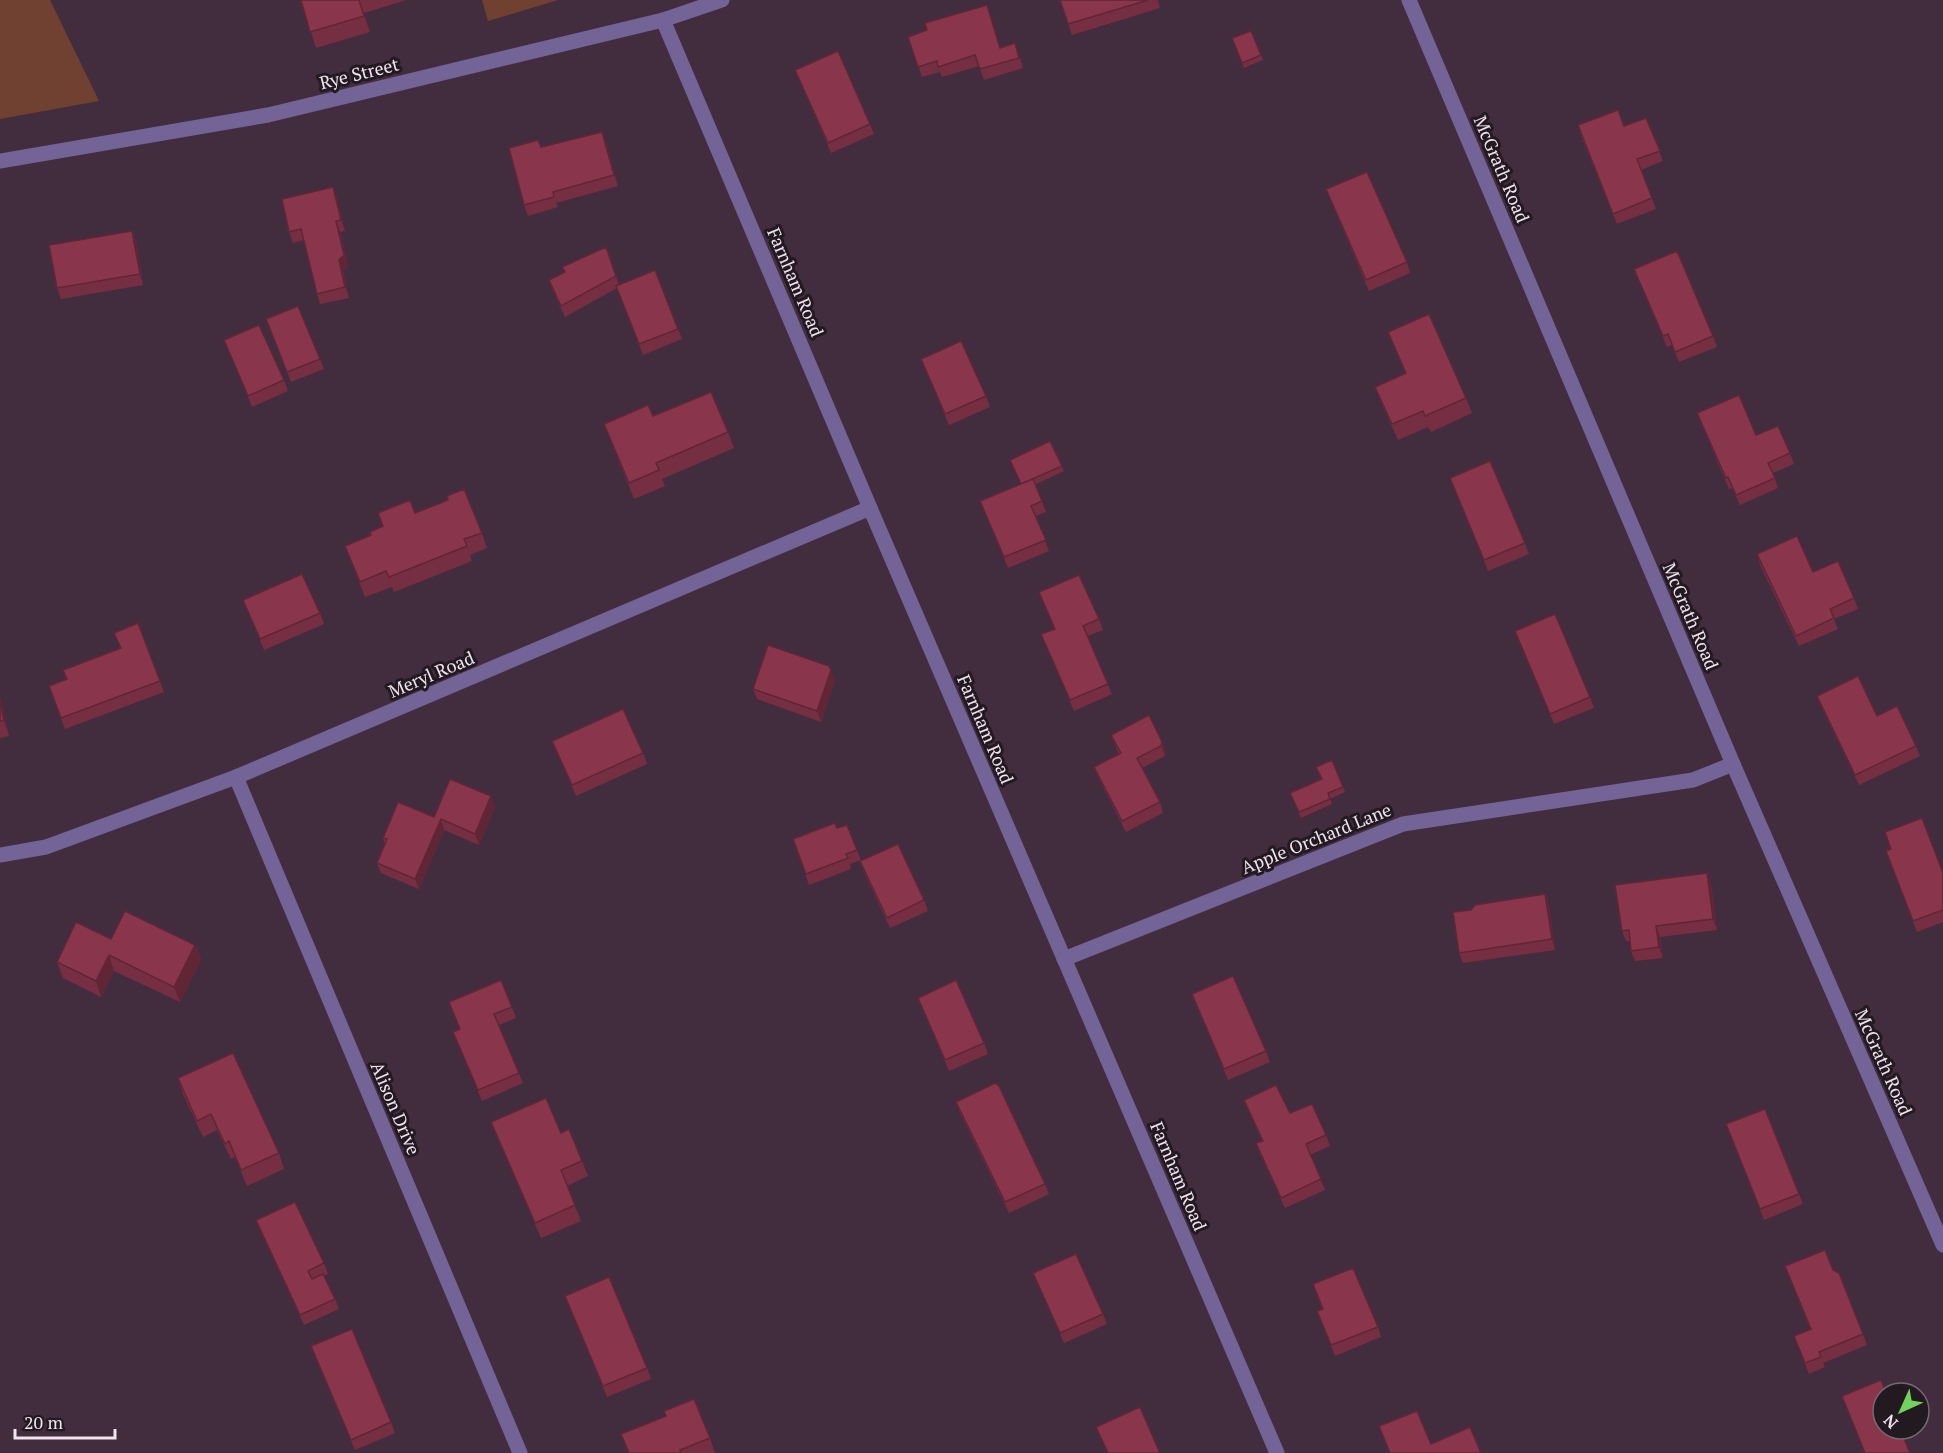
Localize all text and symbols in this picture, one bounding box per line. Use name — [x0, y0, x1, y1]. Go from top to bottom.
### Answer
street label: Rye Street — [317, 51, 402, 94]
street label: McGrath Road — [1469, 112, 1535, 226]
street label: Farnham Road — [762, 224, 830, 340]
street label: McGrath Road — [1658, 559, 1724, 673]
street label: Meryl Road — [384, 645, 478, 703]
street label: Farnham Road — [952, 671, 1020, 787]
street label: Apple Orchard Lane — [1237, 797, 1395, 879]
street label: McGrath Road — [1850, 1005, 1918, 1119]
street label: Alison Drive — [366, 1058, 426, 1158]
street label: Farnham Road — [1145, 1118, 1213, 1234]
north arrow — [1871, 1381, 1931, 1441]
scale bar — [15, 1402, 116, 1440]
text: 20 m — [24, 1410, 64, 1434]
text: N — [1878, 1410, 1902, 1434]

